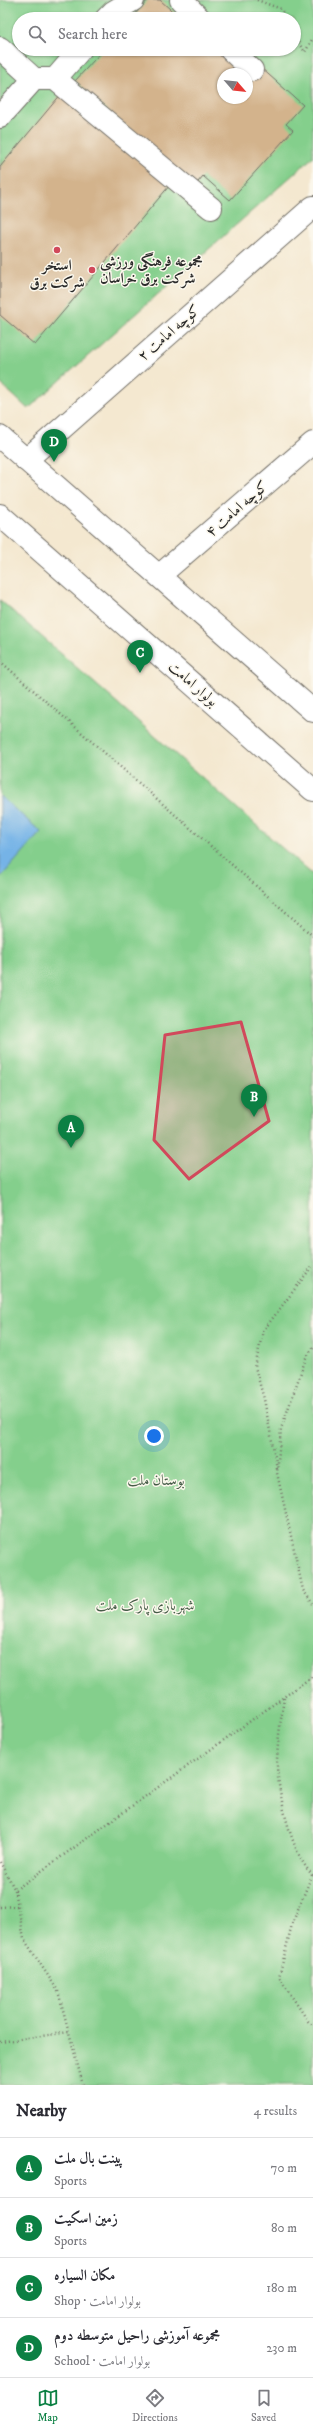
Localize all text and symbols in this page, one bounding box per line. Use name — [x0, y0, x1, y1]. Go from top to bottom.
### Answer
search box — [12, 12, 301, 56]
icon: search — [26, 23, 48, 45]
text: Search here — [58, 25, 127, 44]
north arrow — [217, 68, 253, 104]
marker: استخر شرکت برق — [52, 245, 62, 255]
place label: مجموعه فرهنگی ورزشی شرکت برق خراسان — [100, 252, 203, 289]
place label: استخر شرکت برق — [29, 256, 85, 293]
marker: مجموعه فرهنگی ورزشی شرکت برق خراسان — [87, 265, 97, 275]
street label: کوچه امامت ۲ — [134, 301, 205, 366]
pin: D — [41, 429, 67, 462]
street label: کوچه امامت ۴ — [202, 477, 273, 542]
pin: C — [127, 640, 153, 673]
street label: بولوار امامت — [164, 657, 222, 711]
pin: B — [241, 1084, 267, 1117]
pin: A — [58, 1115, 84, 1148]
your location — [144, 1426, 164, 1446]
park label: بوستان ملت — [127, 1471, 185, 1490]
park label: شهربازی پارک ملت — [96, 1596, 194, 1616]
text: Nearby — [16, 2100, 66, 2122]
text: 4 results — [254, 2103, 297, 2119]
text: پینت بال ملت — [54, 2149, 123, 2168]
text: A — [25, 2160, 33, 2176]
text: 70 m — [271, 2160, 297, 2176]
text: Sports — [54, 2173, 87, 2189]
text: زمین اسکیت — [54, 2209, 118, 2228]
text: B — [25, 2220, 33, 2236]
text: 80 m — [271, 2220, 297, 2236]
text: Sports — [54, 2233, 87, 2249]
text: مکان السیاره — [54, 2266, 115, 2285]
text: C — [25, 2280, 33, 2296]
text: 180 m — [266, 2280, 297, 2296]
text: Shop · بولوار امامت — [54, 2293, 141, 2309]
text: مجموعه آموزشی راحیل متوسطه دوم — [54, 2326, 220, 2345]
text: D — [24, 2340, 34, 2356]
text: 230 m — [266, 2340, 297, 2356]
text: School · بولوار امامت — [54, 2353, 150, 2369]
tab: Map — [37, 2387, 59, 2425]
tab: Directions — [132, 2387, 178, 2425]
tab: Saved — [251, 2387, 276, 2425]

